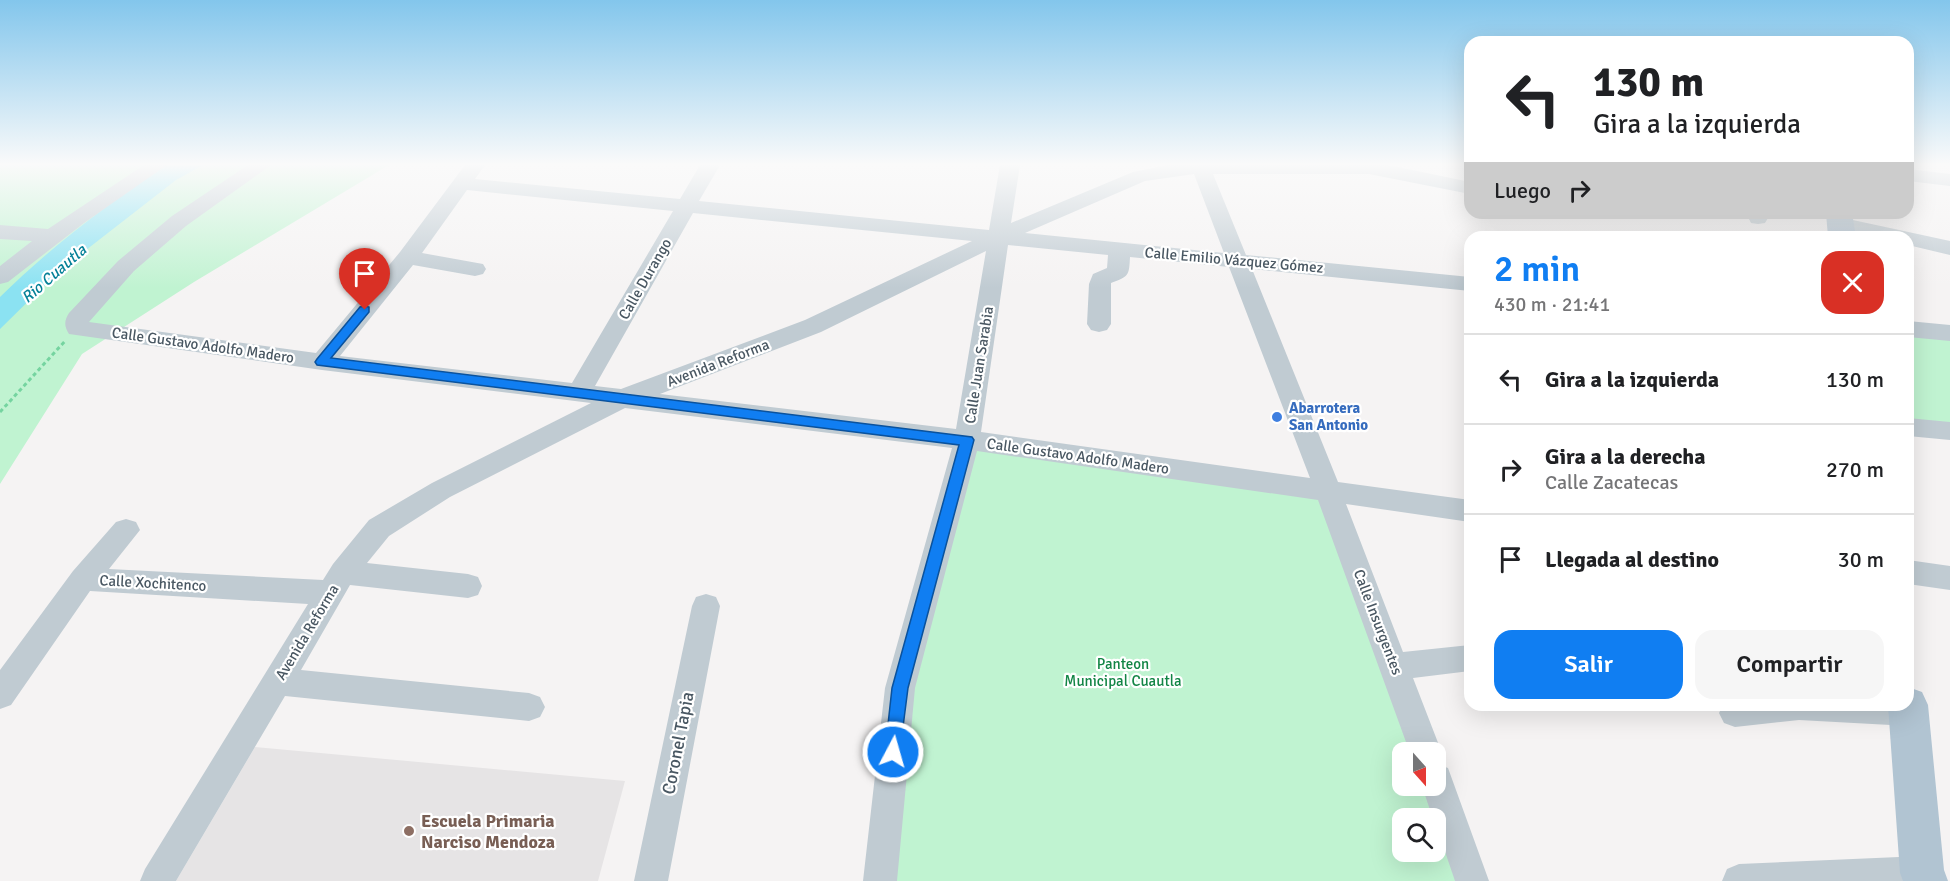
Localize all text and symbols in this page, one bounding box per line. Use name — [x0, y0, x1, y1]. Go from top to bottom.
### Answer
text: 130 m — [1593, 57, 1704, 108]
icon: left — [1494, 60, 1572, 138]
text: Gira a la izquierda — [1593, 108, 1801, 141]
icon: right — [1563, 174, 1596, 207]
text: Luego — [1494, 177, 1551, 204]
street label: Calle Durango — [615, 235, 676, 323]
water label: Rio Cuautla — [17, 240, 91, 308]
street label: Calle Emilio Vázquez Gómez — [1144, 243, 1324, 277]
text: 2 min — [1494, 247, 1580, 292]
pin — [339, 248, 390, 310]
button: close — [1821, 251, 1884, 314]
icon: arrive — [348, 257, 381, 290]
text: 430 m · 21:41 — [1494, 292, 1610, 317]
street label: Calle Juan Sarabia — [961, 305, 997, 425]
street label: Calle Gustavo Adolfo Madero — [111, 323, 295, 367]
street label: Avenida Reforma — [664, 335, 772, 391]
icon: left — [1494, 363, 1527, 396]
text: Gira a la izquierda — [1545, 366, 1719, 393]
text: 130 m — [1826, 366, 1884, 393]
place label: Abarrotera San Antonio — [1289, 399, 1368, 434]
marker: Abarrotera San Antonio — [1270, 410, 1284, 424]
street label: Calle Gustavo Adolfo Madero — [986, 434, 1170, 478]
text: Gira a la derecha — [1545, 443, 1706, 470]
icon: right — [1494, 453, 1527, 486]
text: 270 m — [1826, 456, 1884, 483]
text: Calle Zacatecas — [1545, 470, 1678, 495]
icon: arrive — [1494, 543, 1527, 576]
text: Llegada al destino — [1545, 546, 1719, 573]
text: 30 m — [1838, 546, 1884, 573]
street label: Calle Insurgentes — [1350, 567, 1407, 678]
street label: Calle Xochitenco — [99, 571, 207, 595]
street label: Avenida Reforma — [271, 581, 343, 683]
button: Salir — [1494, 630, 1683, 699]
button: Compartir — [1695, 630, 1884, 699]
park label: Panteon Municipal Cuautla — [1064, 655, 1182, 690]
street label: Coronel Tapia — [657, 690, 699, 796]
position arrow — [861, 720, 925, 784]
north arrow — [1392, 742, 1446, 796]
map controls — [1392, 742, 1446, 862]
button: search — [1392, 808, 1446, 862]
place label: Escuela Primaria Narciso Mendoza — [421, 810, 555, 853]
marker: Escuela Primaria Narciso Mendoza — [402, 824, 416, 838]

